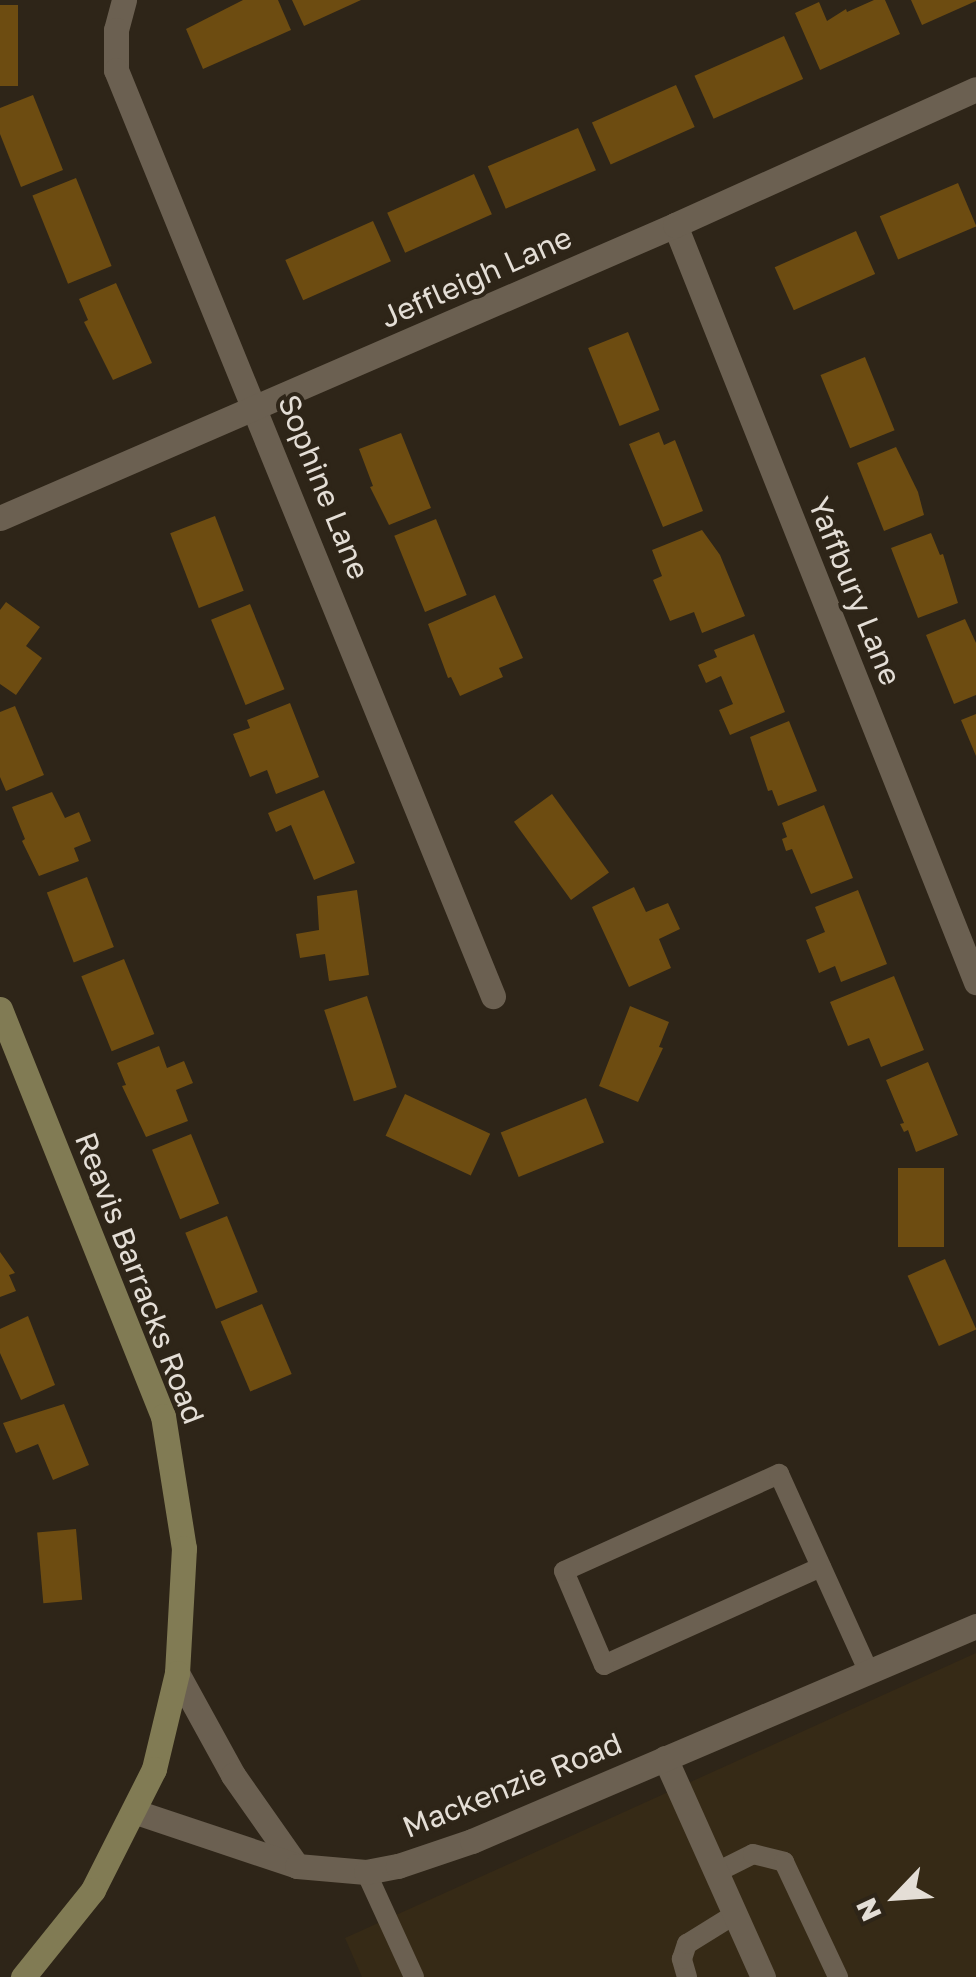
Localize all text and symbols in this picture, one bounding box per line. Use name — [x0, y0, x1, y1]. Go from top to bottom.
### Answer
street label: Jeffleigh Lane — [375, 219, 577, 335]
street label: Sophine Lane — [271, 390, 377, 584]
street label: Yaffbury Lane — [801, 492, 909, 690]
street label: Reavis Barracks Road — [68, 1127, 212, 1429]
street label: Mackenzie Road — [397, 1725, 627, 1845]
north arrow — [846, 1847, 946, 1947]
text: N — [849, 1893, 888, 1927]

